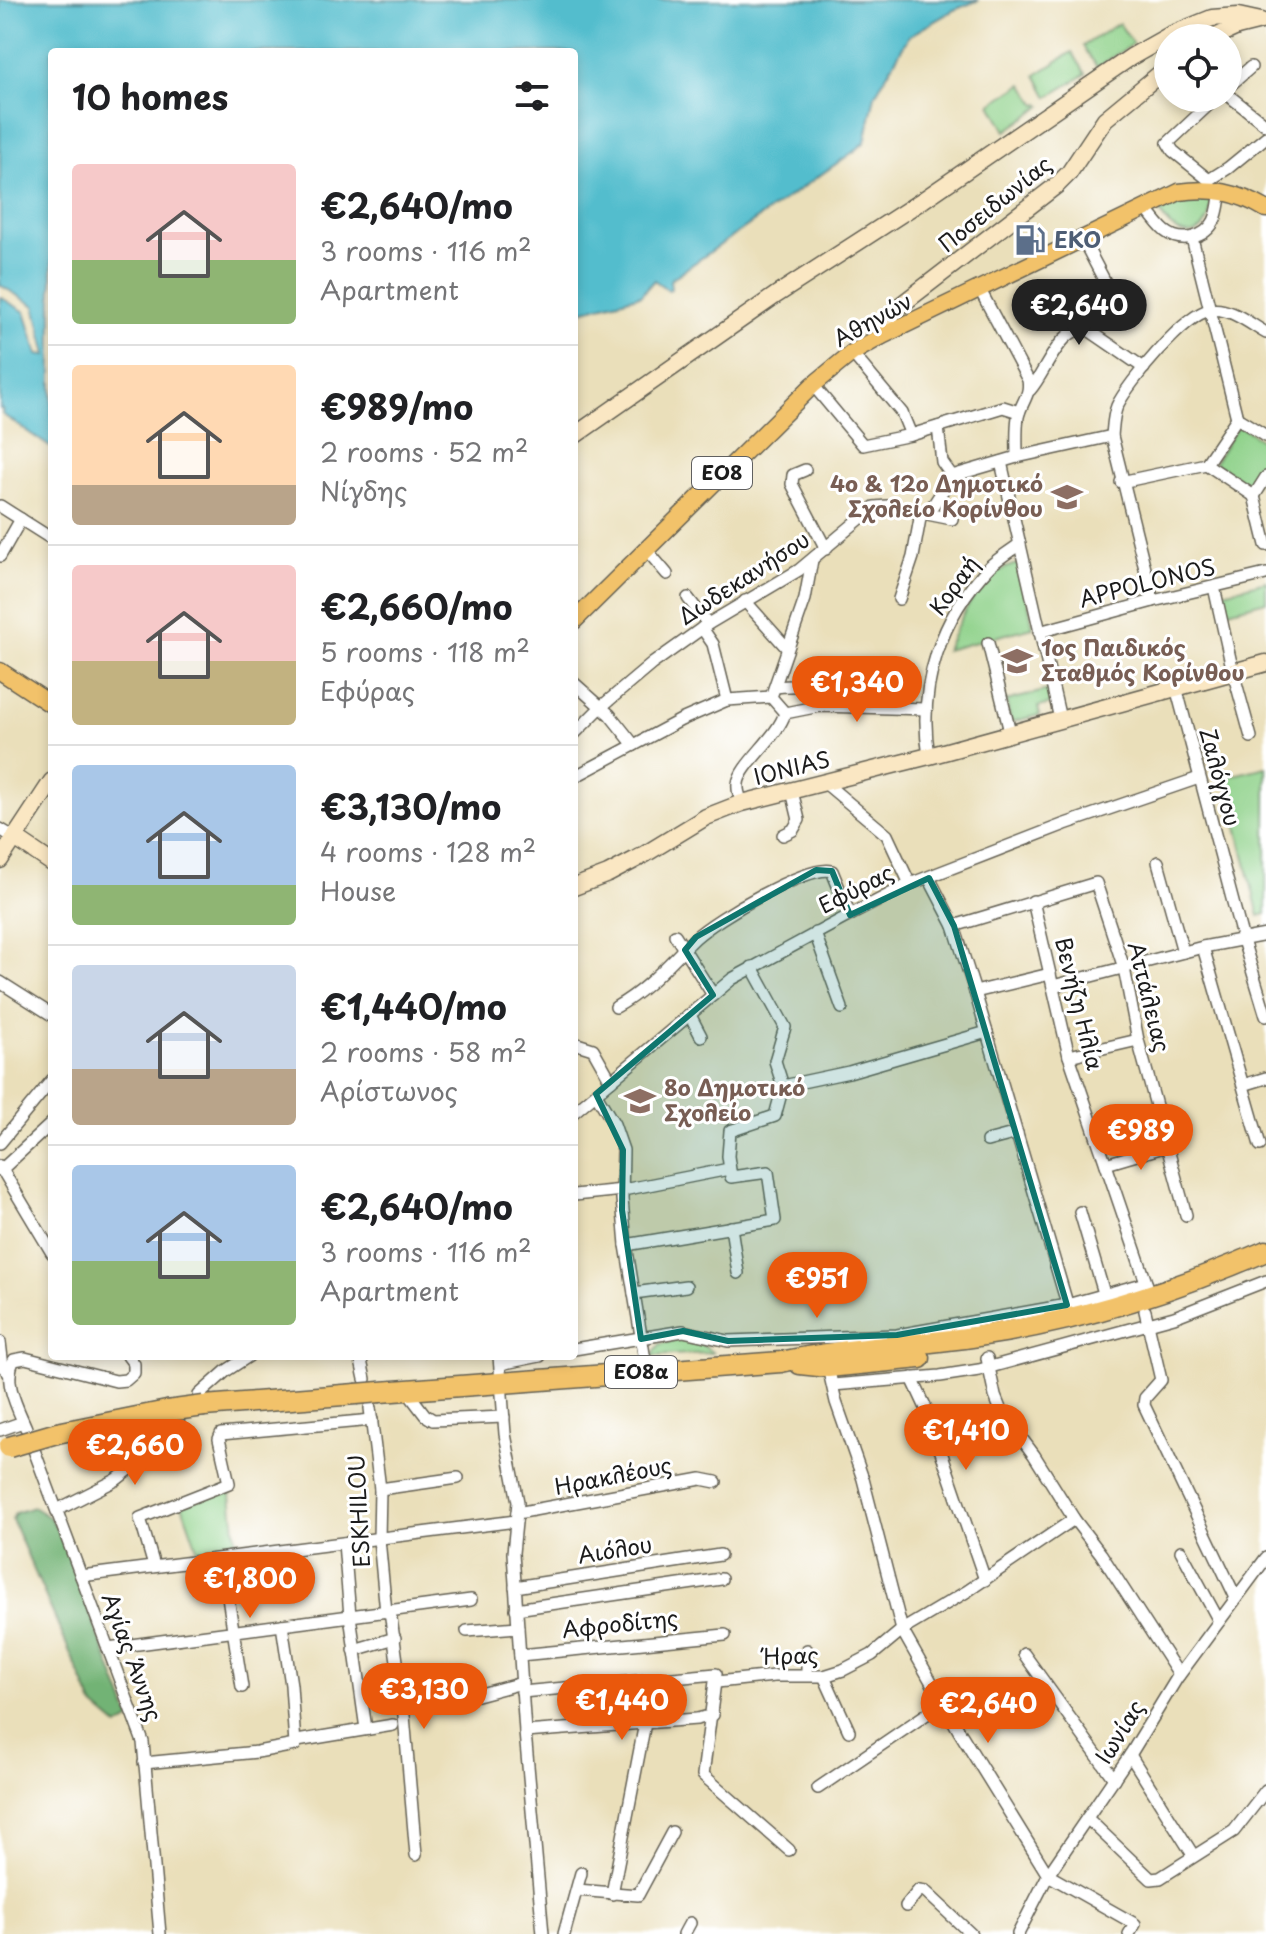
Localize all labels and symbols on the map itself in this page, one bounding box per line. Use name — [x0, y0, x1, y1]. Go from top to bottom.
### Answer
street label: Ποσειδωνίας — [930, 147, 1058, 259]
place label: EKO — [1054, 222, 1101, 255]
fuel station icon: EKO — [1013, 223, 1047, 257]
pin: €2,640 — [1014, 279, 1144, 347]
street label: Αθηνών — [827, 283, 918, 354]
road number: ΕΟ8 — [692, 457, 752, 489]
place label: 4ο & 12ο Δημοτικό Σχολείο Κορίνθου — [830, 466, 1043, 524]
school or university icon: 4ο & 12ο Δημοτικό Σχολείο Κορίνθου — [1050, 480, 1084, 514]
street label: Δωδεκανήσου — [671, 522, 815, 632]
street label: Κοραή — [920, 549, 986, 622]
street label: APPOLONOS — [1075, 549, 1218, 614]
place label: 1ος Παιδικός Σταθμός Κορίνθου — [1041, 630, 1245, 688]
school or university icon: 1ος Παιδικός Σταθμός Κορίνθου — [1000, 644, 1034, 678]
pin: €1,340 — [792, 656, 922, 724]
street label: Ζαλόγγου — [1192, 724, 1250, 830]
street label: IONIAS — [750, 741, 833, 792]
street label: Εφύρας — [812, 855, 899, 921]
street label: Βενήζη Ηλία — [1048, 934, 1113, 1074]
street label: Αττάλειας — [1121, 938, 1180, 1055]
place label: 8ο Δημοτικό Σχολείο — [664, 1070, 805, 1128]
school or university icon: 8ο Δημοτικό Σχολείο — [623, 1084, 657, 1118]
pin: €989 — [1094, 1104, 1188, 1172]
pin: €951 — [770, 1252, 864, 1320]
road number: ΕΟ8α — [605, 1356, 677, 1388]
pin: €1,410 — [901, 1404, 1031, 1472]
pin: €2,660 — [70, 1419, 200, 1487]
street label: Ηρακλέους — [551, 1447, 674, 1502]
street label: ESKHILOU — [338, 1454, 377, 1568]
street label: Αιόλου — [575, 1526, 654, 1571]
pin: €1,800 — [185, 1552, 315, 1620]
street label: Αγίας Άννης — [95, 1588, 172, 1725]
street label: Αφροδίτης — [560, 1600, 680, 1645]
street label: Ήρας — [760, 1637, 819, 1672]
pin: €3,130 — [359, 1663, 489, 1731]
pin: €1,440 — [557, 1674, 687, 1742]
pin: €2,640 — [923, 1677, 1053, 1745]
street label: Ιωνίας — [1086, 1693, 1151, 1770]

